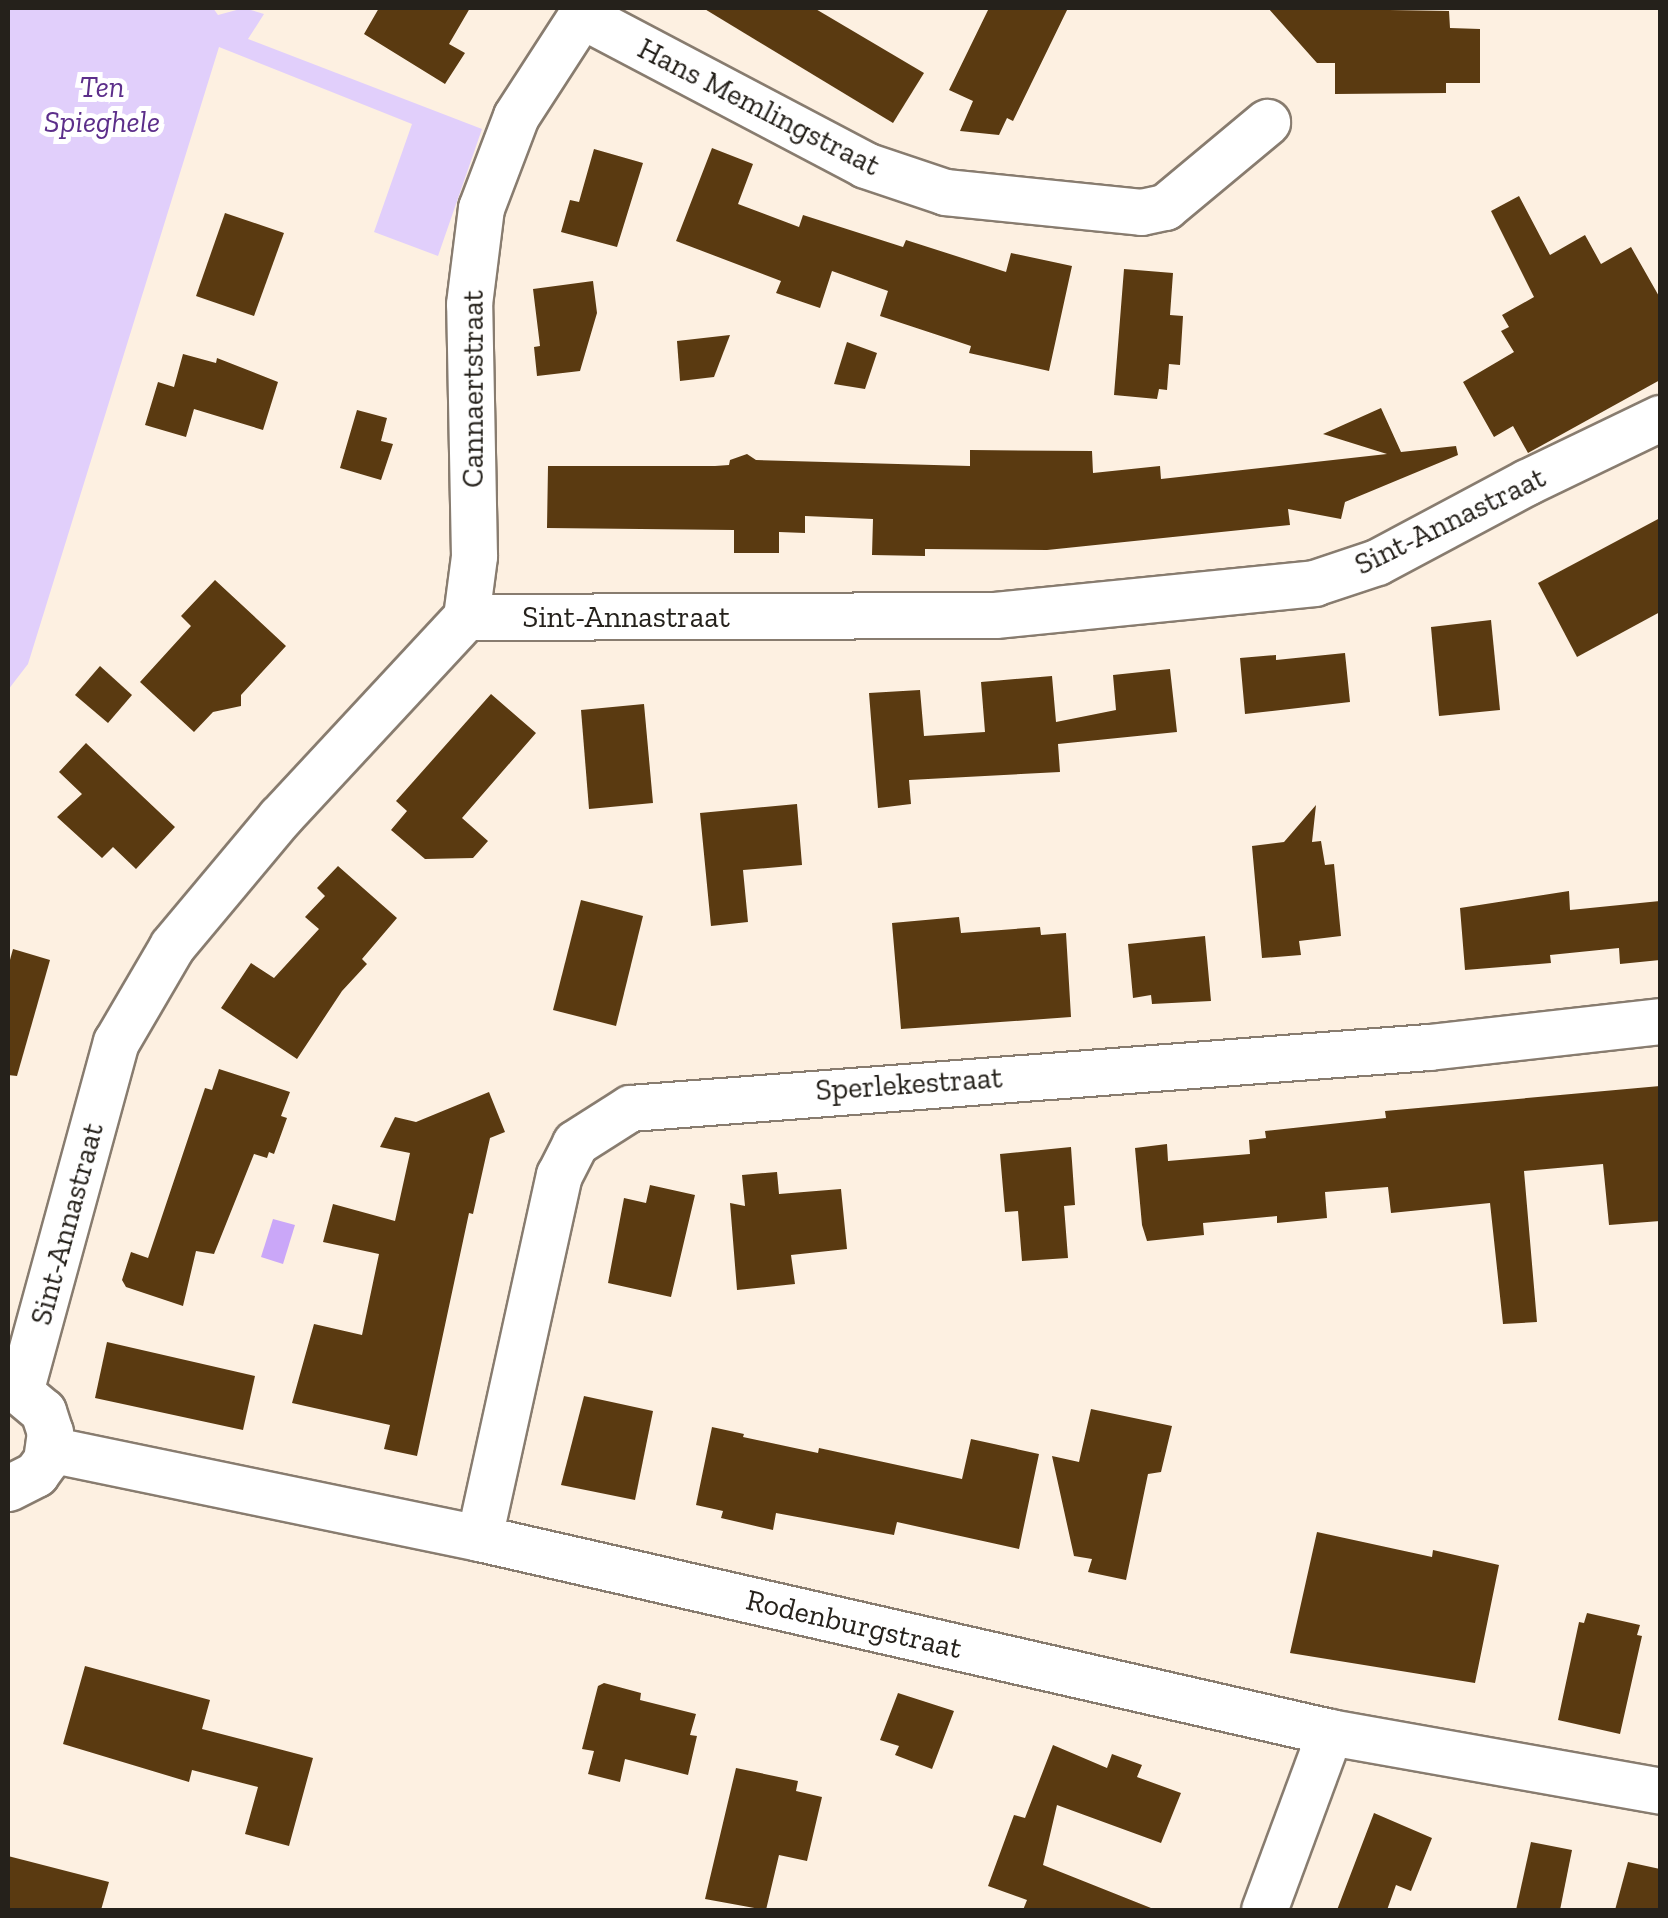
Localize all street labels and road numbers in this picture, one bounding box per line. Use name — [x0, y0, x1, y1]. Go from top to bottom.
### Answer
street label: Hans Memlingstraat — [632, 30, 886, 184]
street label: Cannaertstraat — [455, 290, 491, 488]
street label: Sint-Annastraat — [1349, 459, 1551, 583]
street label: Sint-Annastraat — [522, 599, 730, 635]
street label: Sperlekestraat — [814, 1060, 1004, 1108]
street label: Sint-Annastraat — [23, 1119, 111, 1329]
street label: Rodenburgstraat — [743, 1582, 965, 1666]

